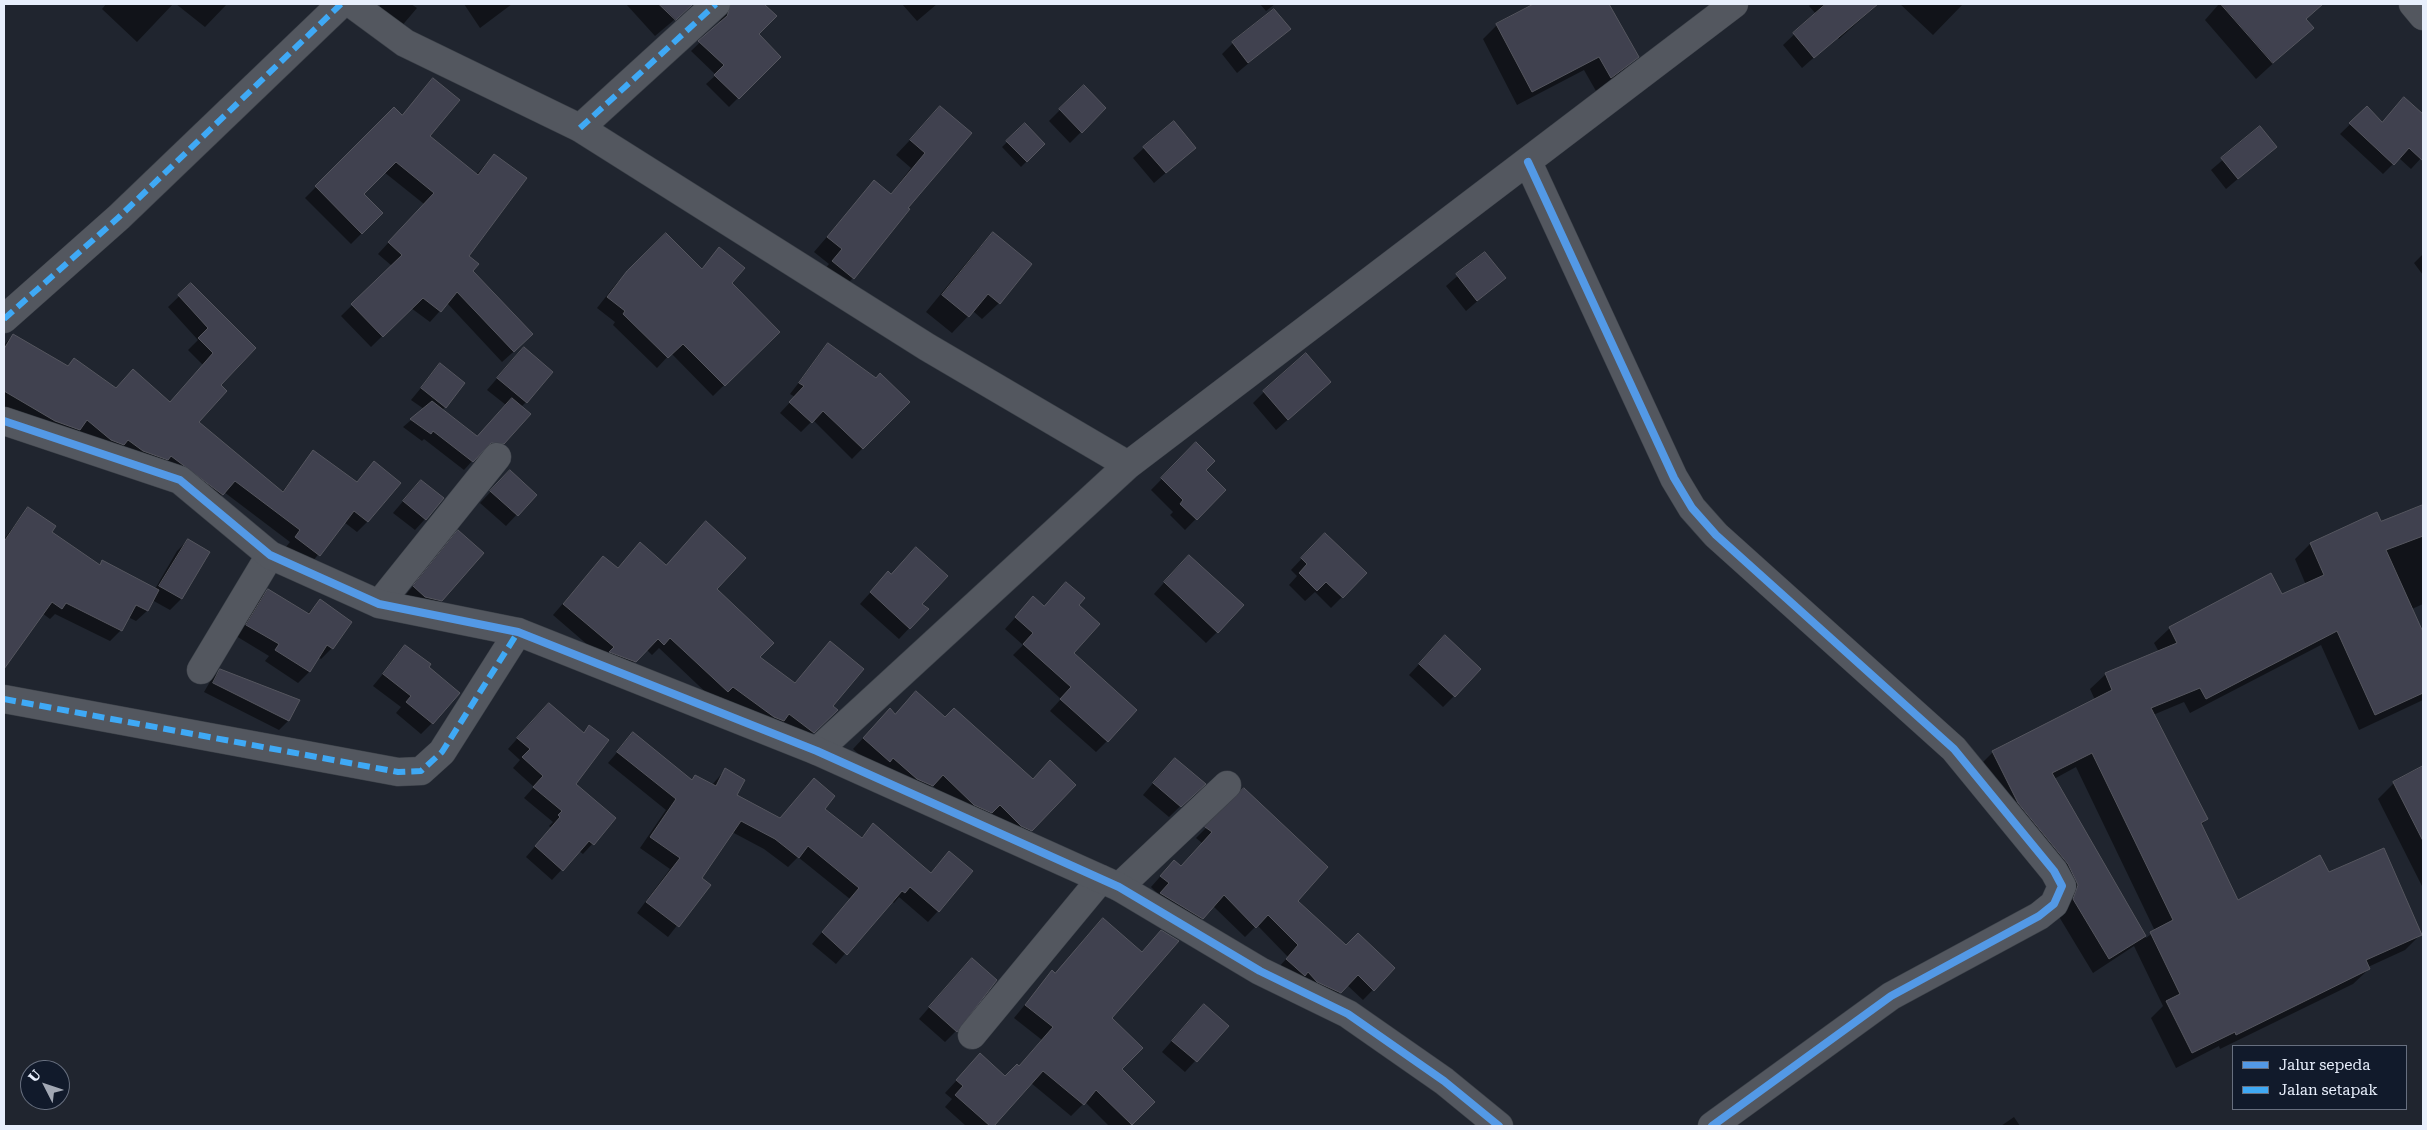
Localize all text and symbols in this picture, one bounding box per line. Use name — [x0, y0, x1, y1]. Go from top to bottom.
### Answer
legend — [2232, 1045, 2407, 1110]
text: Jalur sepeda — [2279, 1056, 2370, 1074]
north arrow — [20, 1060, 70, 1110]
text: U — [25, 1066, 44, 1085]
text: Jalan setapak — [2279, 1081, 2378, 1099]

